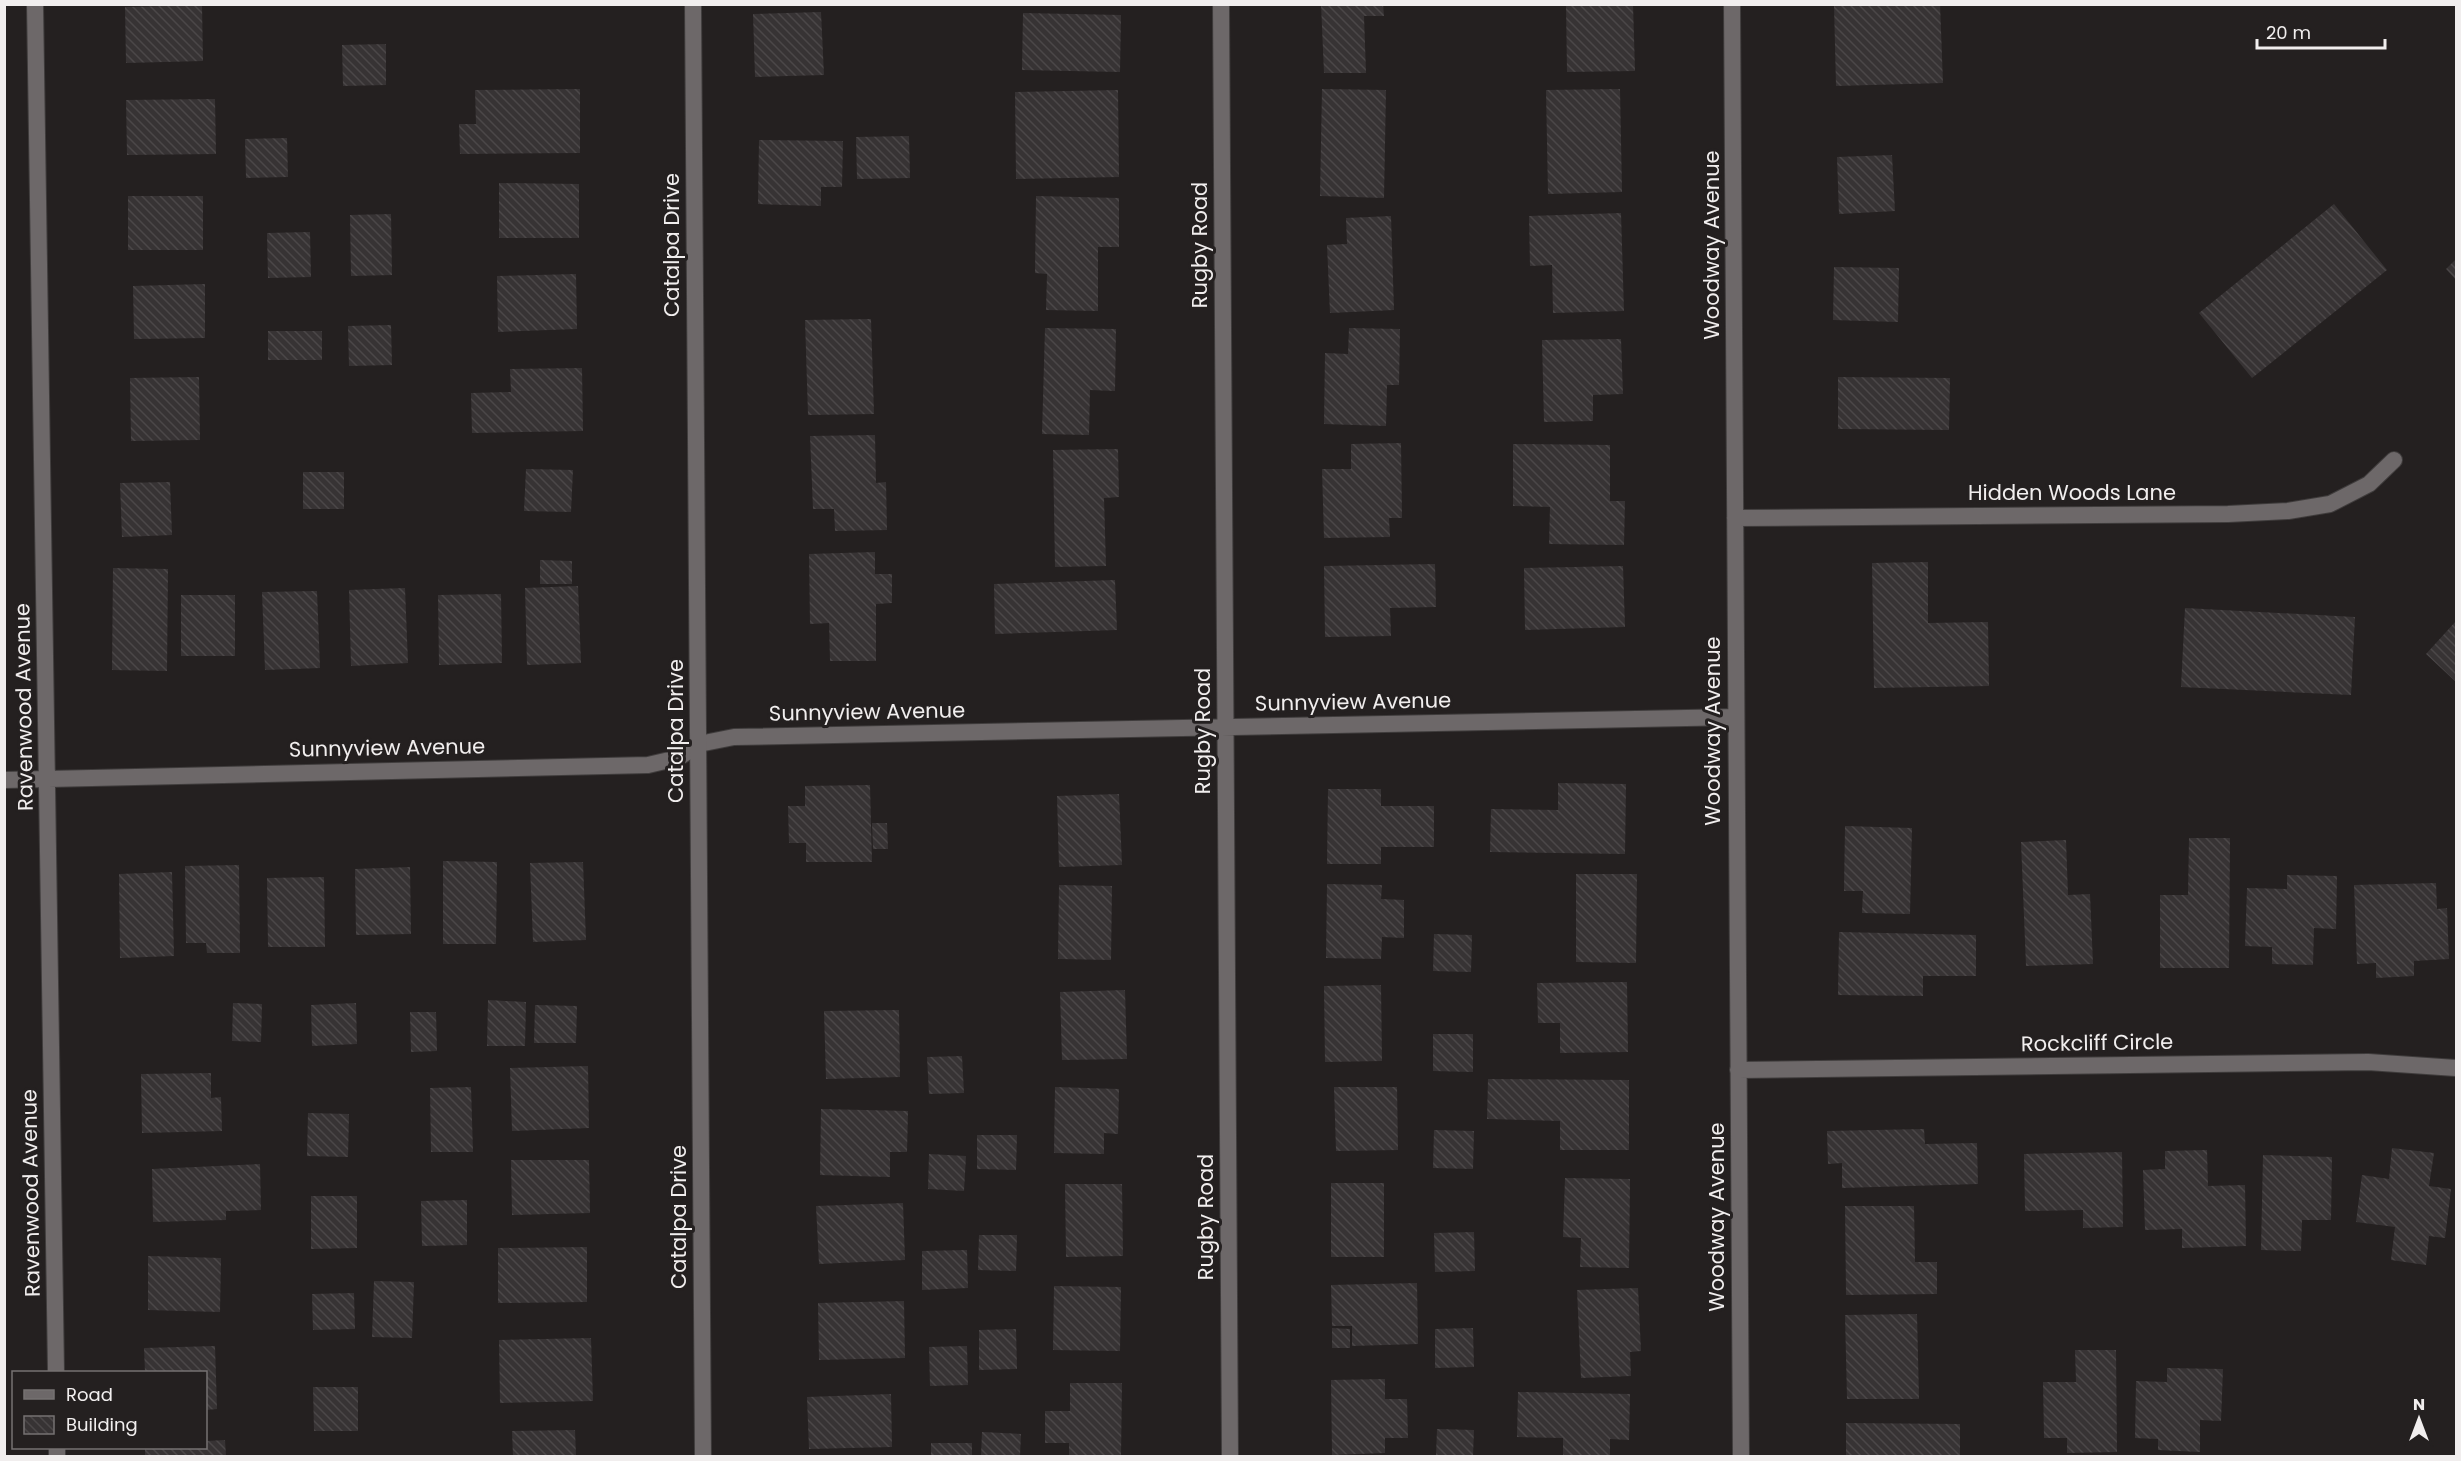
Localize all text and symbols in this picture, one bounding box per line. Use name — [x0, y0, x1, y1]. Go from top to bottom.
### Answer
scale bar — [2257, 12, 2384, 50]
text: 20 m — [2266, 20, 2311, 45]
street label: Woodway Avenue — [1697, 150, 1726, 340]
street label: Catalpa Drive — [657, 173, 686, 317]
street label: Rugby Road — [1185, 182, 1214, 308]
street label: Hidden Woods Lane — [1968, 478, 2176, 507]
street label: Ravenwood Avenue — [7, 603, 40, 811]
street label: Woodway Avenue — [1698, 636, 1727, 826]
street label: Catalpa Drive — [661, 659, 690, 803]
street label: Rugby Road — [1188, 668, 1217, 794]
street label: Sunnyview Avenue — [1255, 685, 1451, 718]
street label: Sunnyview Avenue — [769, 695, 965, 728]
street label: Sunnyview Avenue — [289, 731, 485, 764]
street label: Rockcliff Circle — [2021, 1027, 2173, 1058]
street label: Ravenwood Avenue — [14, 1089, 47, 1297]
street label: Woodway Avenue — [1702, 1122, 1731, 1312]
street label: Catalpa Drive — [664, 1145, 693, 1289]
street label: Rugby Road — [1191, 1154, 1220, 1280]
legend — [12, 1371, 207, 1449]
text: Road — [66, 1382, 113, 1407]
north arrow — [2389, 1389, 2449, 1449]
text: N — [2413, 1393, 2425, 1416]
text: Building — [66, 1412, 138, 1437]

